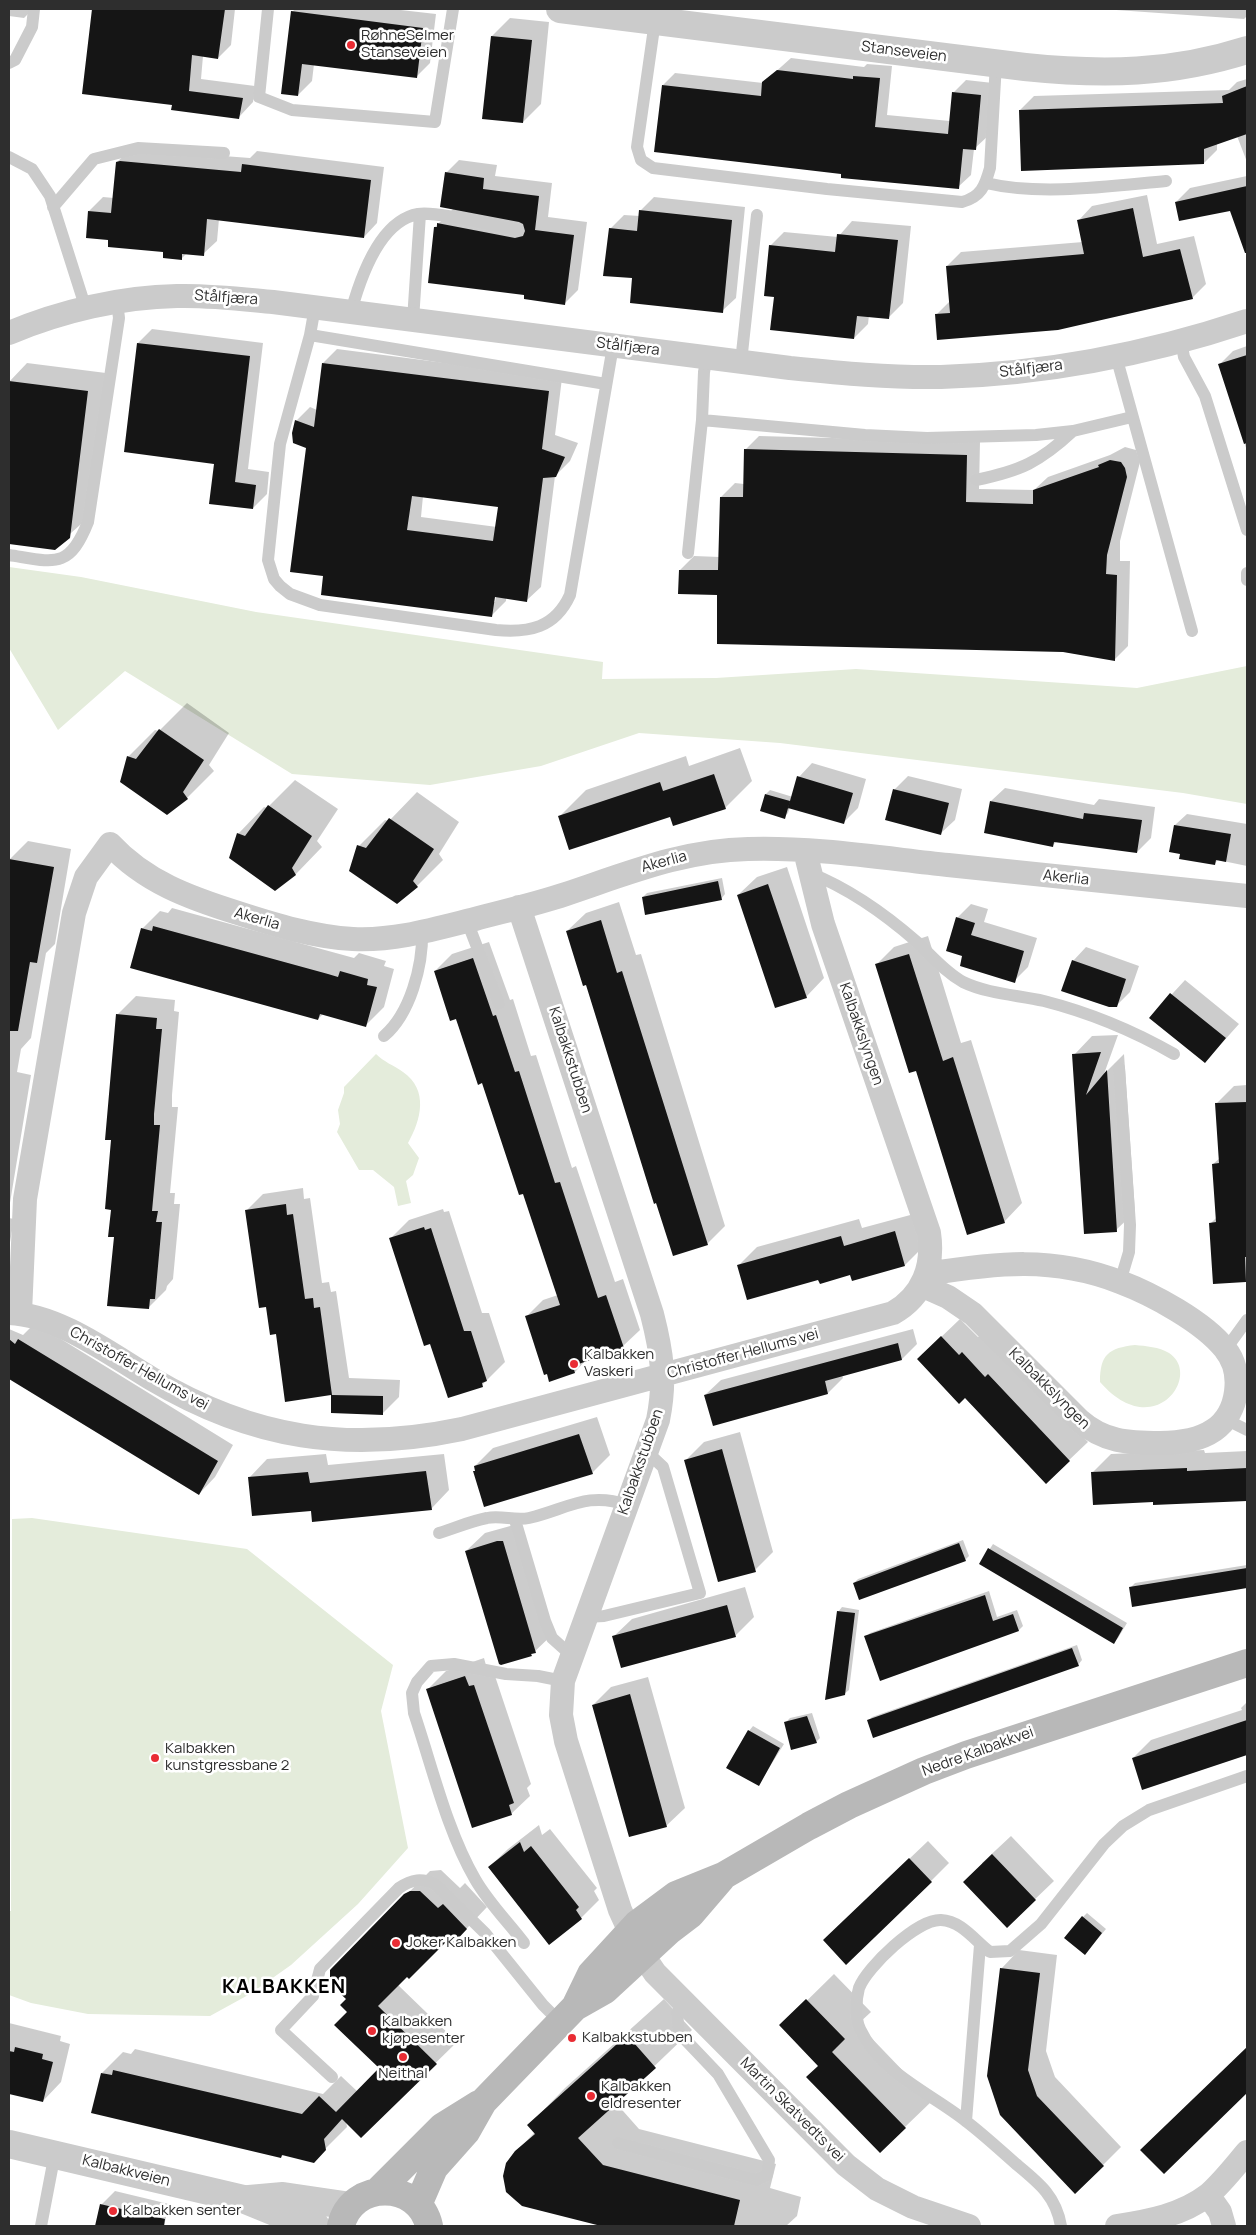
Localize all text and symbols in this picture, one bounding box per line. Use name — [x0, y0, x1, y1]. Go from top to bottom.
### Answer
place label: RøhneSelmer Stanseveien — [361, 27, 454, 62]
street label: Stanseveien — [860, 38, 948, 66]
marker: RøhneSelmer Stanseveien — [345, 39, 357, 51]
street label: Stålfjæra — [194, 287, 258, 309]
street label: Stålfjæra — [595, 334, 661, 360]
street label: Stålfjæra — [998, 356, 1064, 382]
street label: Akerlia — [639, 847, 689, 877]
street label: Akerlia — [1042, 867, 1090, 889]
street label: Akerlia — [232, 904, 282, 934]
street label: Kalbakkslyngen — [835, 980, 887, 1088]
street label: Kalbakkstubben — [544, 1005, 596, 1115]
street label: Christoffer Hellums vei — [66, 1323, 212, 1415]
street label: Christoffer Hellums vei — [665, 1325, 821, 1383]
street label: Kalbakkslyngen — [1005, 1345, 1093, 1433]
place label: Kalbakken Vaskeri — [584, 1346, 654, 1381]
marker: Kalbakken Vaskeri — [568, 1358, 580, 1370]
street label: Kalbakkstubben — [614, 1407, 668, 1517]
street label: Nedre Kalbakkvei — [920, 1723, 1036, 1781]
place label: Kalbakken kunstgressbane 2 — [165, 1740, 289, 1775]
marker: Kalbakken kunstgressbane 2 — [149, 1752, 161, 1764]
place label: Joker Kalbakken — [406, 1934, 516, 1952]
marker: Joker Kalbakken — [390, 1937, 402, 1949]
district label: KALBAKKEN — [221, 1975, 347, 1999]
place label: Kalbakken kjøpesenter — [382, 2013, 465, 2048]
marker: Kalbakken kjøpesenter — [366, 2025, 378, 2037]
place label: Kalbakkstubben — [582, 2029, 693, 2047]
marker: Kalbakkstubben — [566, 2032, 578, 2044]
marker: Neithal — [397, 2051, 409, 2063]
street label: Martin Skatvedts vei — [736, 2054, 848, 2166]
place label: Neithal — [378, 2065, 428, 2083]
place label: Kalbakken eldresenter — [601, 2078, 681, 2113]
marker: Kalbakken eldresenter — [585, 2090, 597, 2102]
street label: Kalbakkveien — [80, 2151, 172, 2191]
place label: Kalbakken senter — [123, 2202, 241, 2220]
marker: Kalbakken senter — [107, 2205, 119, 2217]

